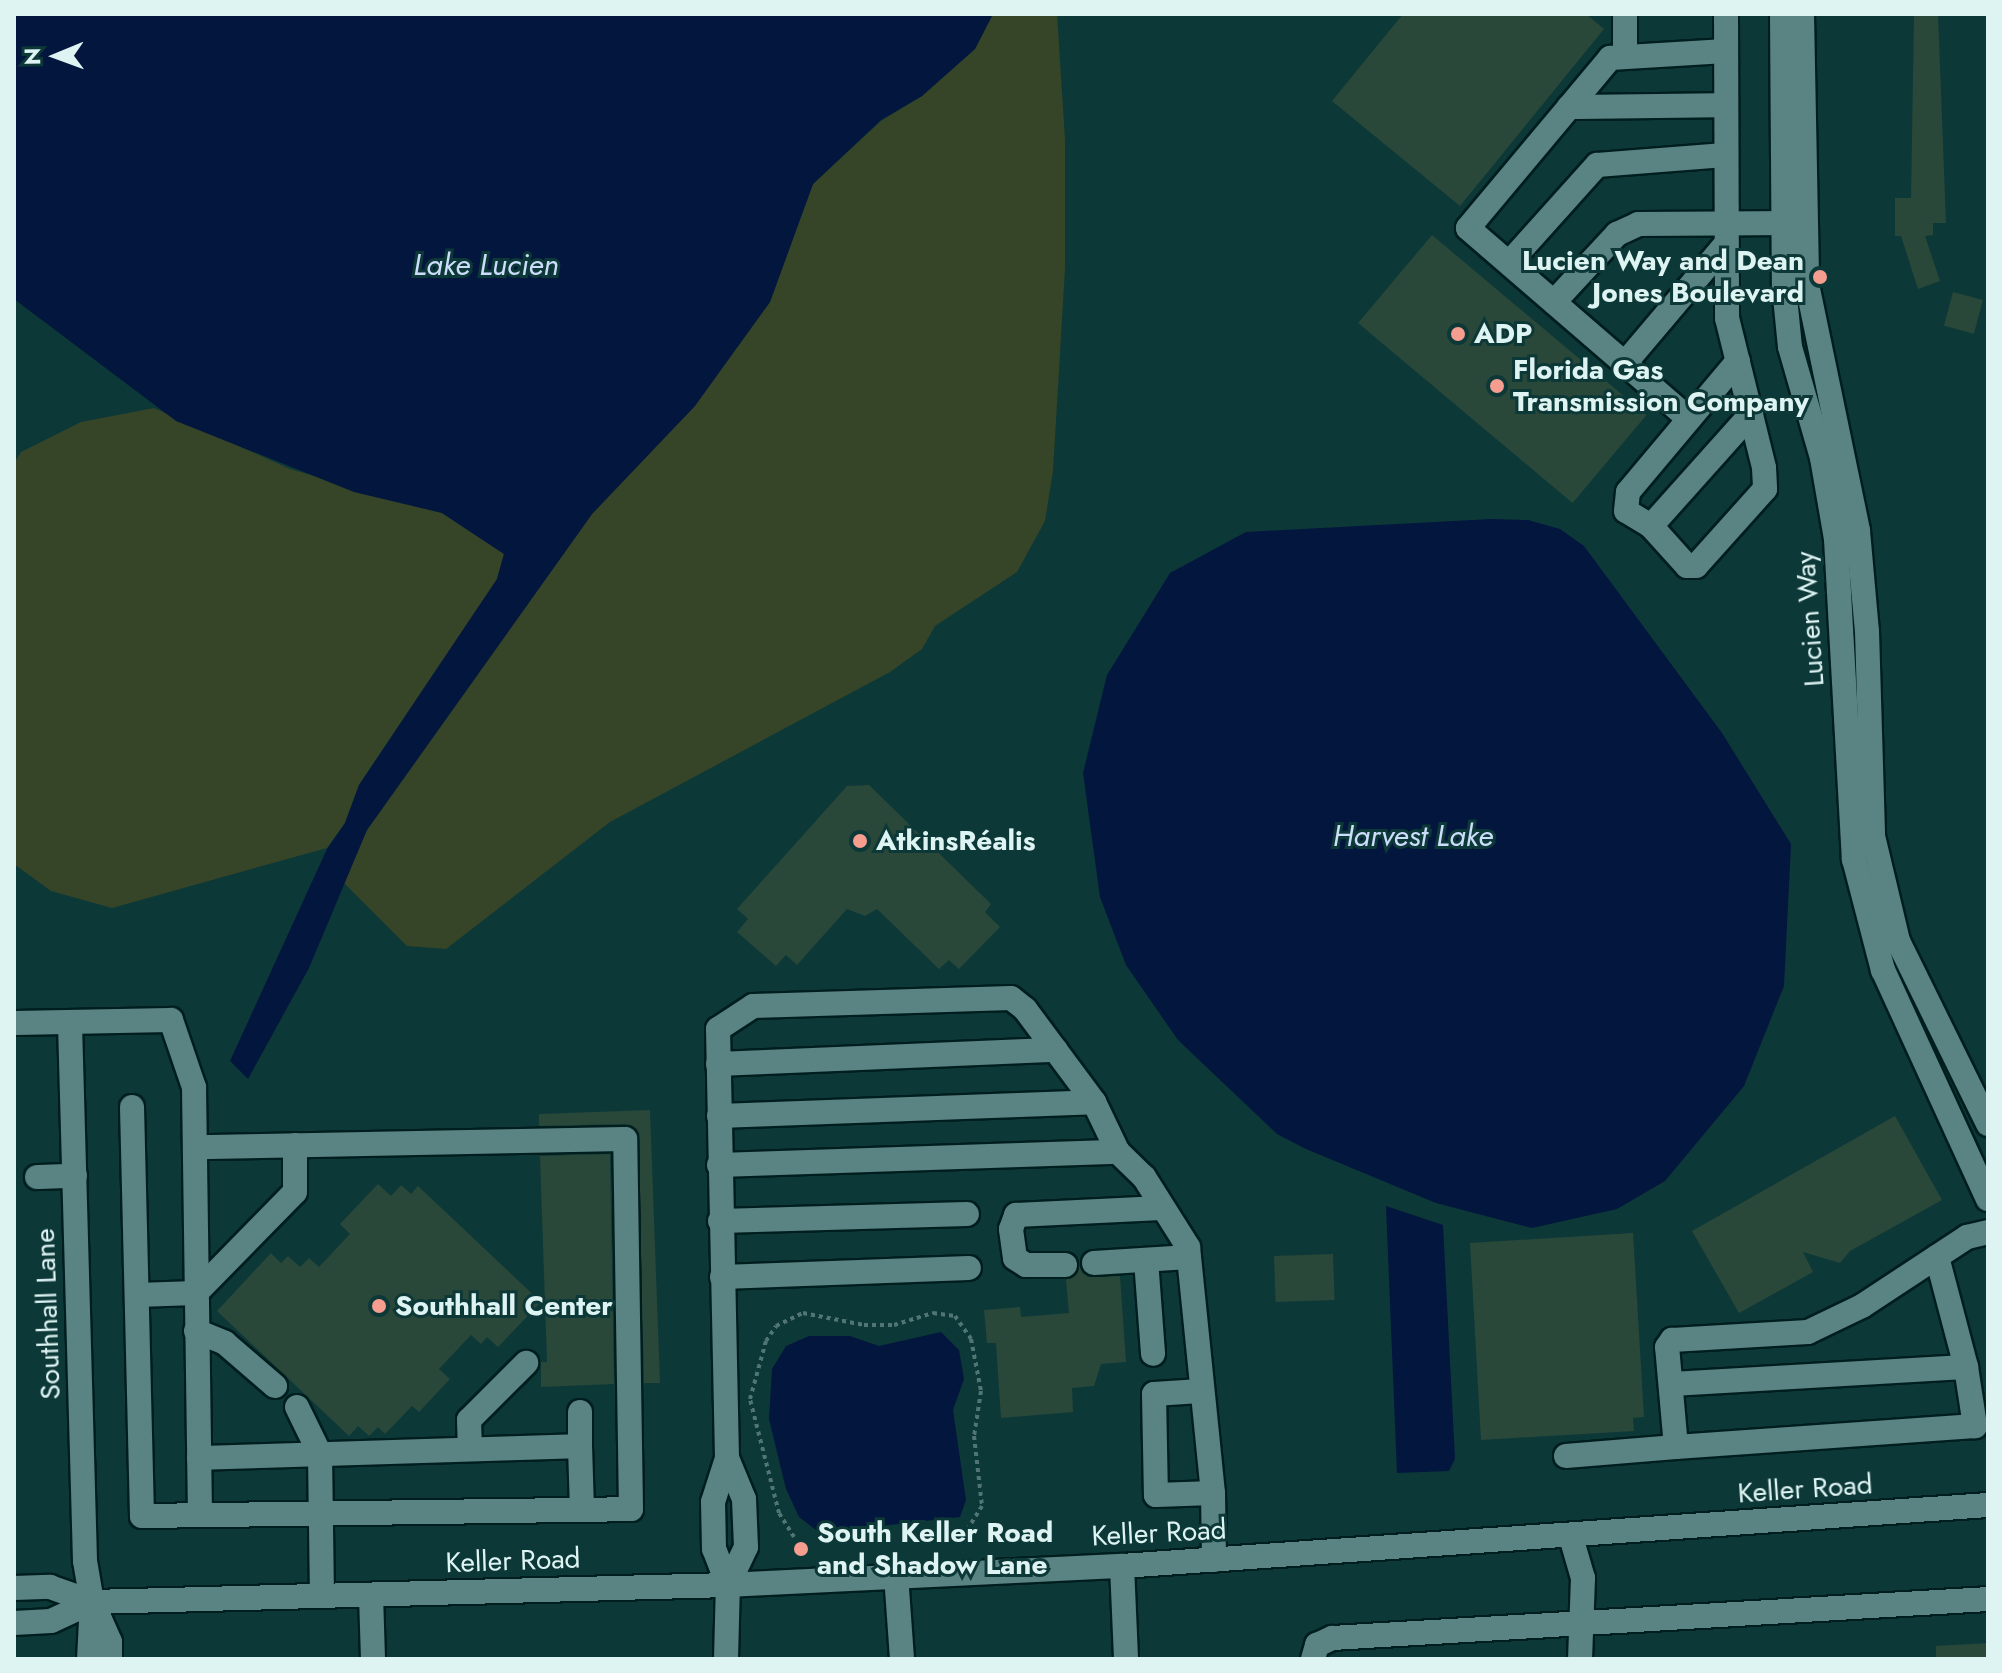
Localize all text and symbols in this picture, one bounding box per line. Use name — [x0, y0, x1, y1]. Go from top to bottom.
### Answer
north arrow — [16, 16, 96, 96]
text: N — [16, 47, 48, 65]
place label: Lucien Way and Dean Jones Boulevard — [1522, 244, 1804, 310]
water label: Lake Lucien — [413, 247, 559, 283]
marker: Lucien Way and Dean Jones Boulevard — [1811, 268, 1829, 286]
place label: ADP — [1474, 317, 1533, 351]
marker: ADP — [1449, 325, 1467, 343]
place label: Florida Gas Transmission Company — [1513, 353, 1809, 419]
marker: Florida Gas Transmission Company — [1488, 377, 1506, 395]
street label: Lucien Way — [1789, 550, 1831, 688]
water label: Harvest Lake — [1333, 818, 1493, 854]
place label: AtkinsRéalis — [876, 824, 1036, 858]
marker: AtkinsRéalis — [851, 832, 869, 850]
street label: Southhall Lane — [28, 1228, 68, 1400]
place label: Southhall Center — [395, 1289, 613, 1323]
marker: Southhall Center — [370, 1297, 388, 1315]
street label: Keller Road — [1736, 1468, 1874, 1510]
street label: Keller Road — [1091, 1513, 1227, 1553]
place label: South Keller Road and Shadow Lane — [817, 1516, 1053, 1582]
marker: South Keller Road and Shadow Lane — [792, 1540, 810, 1558]
street label: Keller Road — [445, 1542, 581, 1580]

